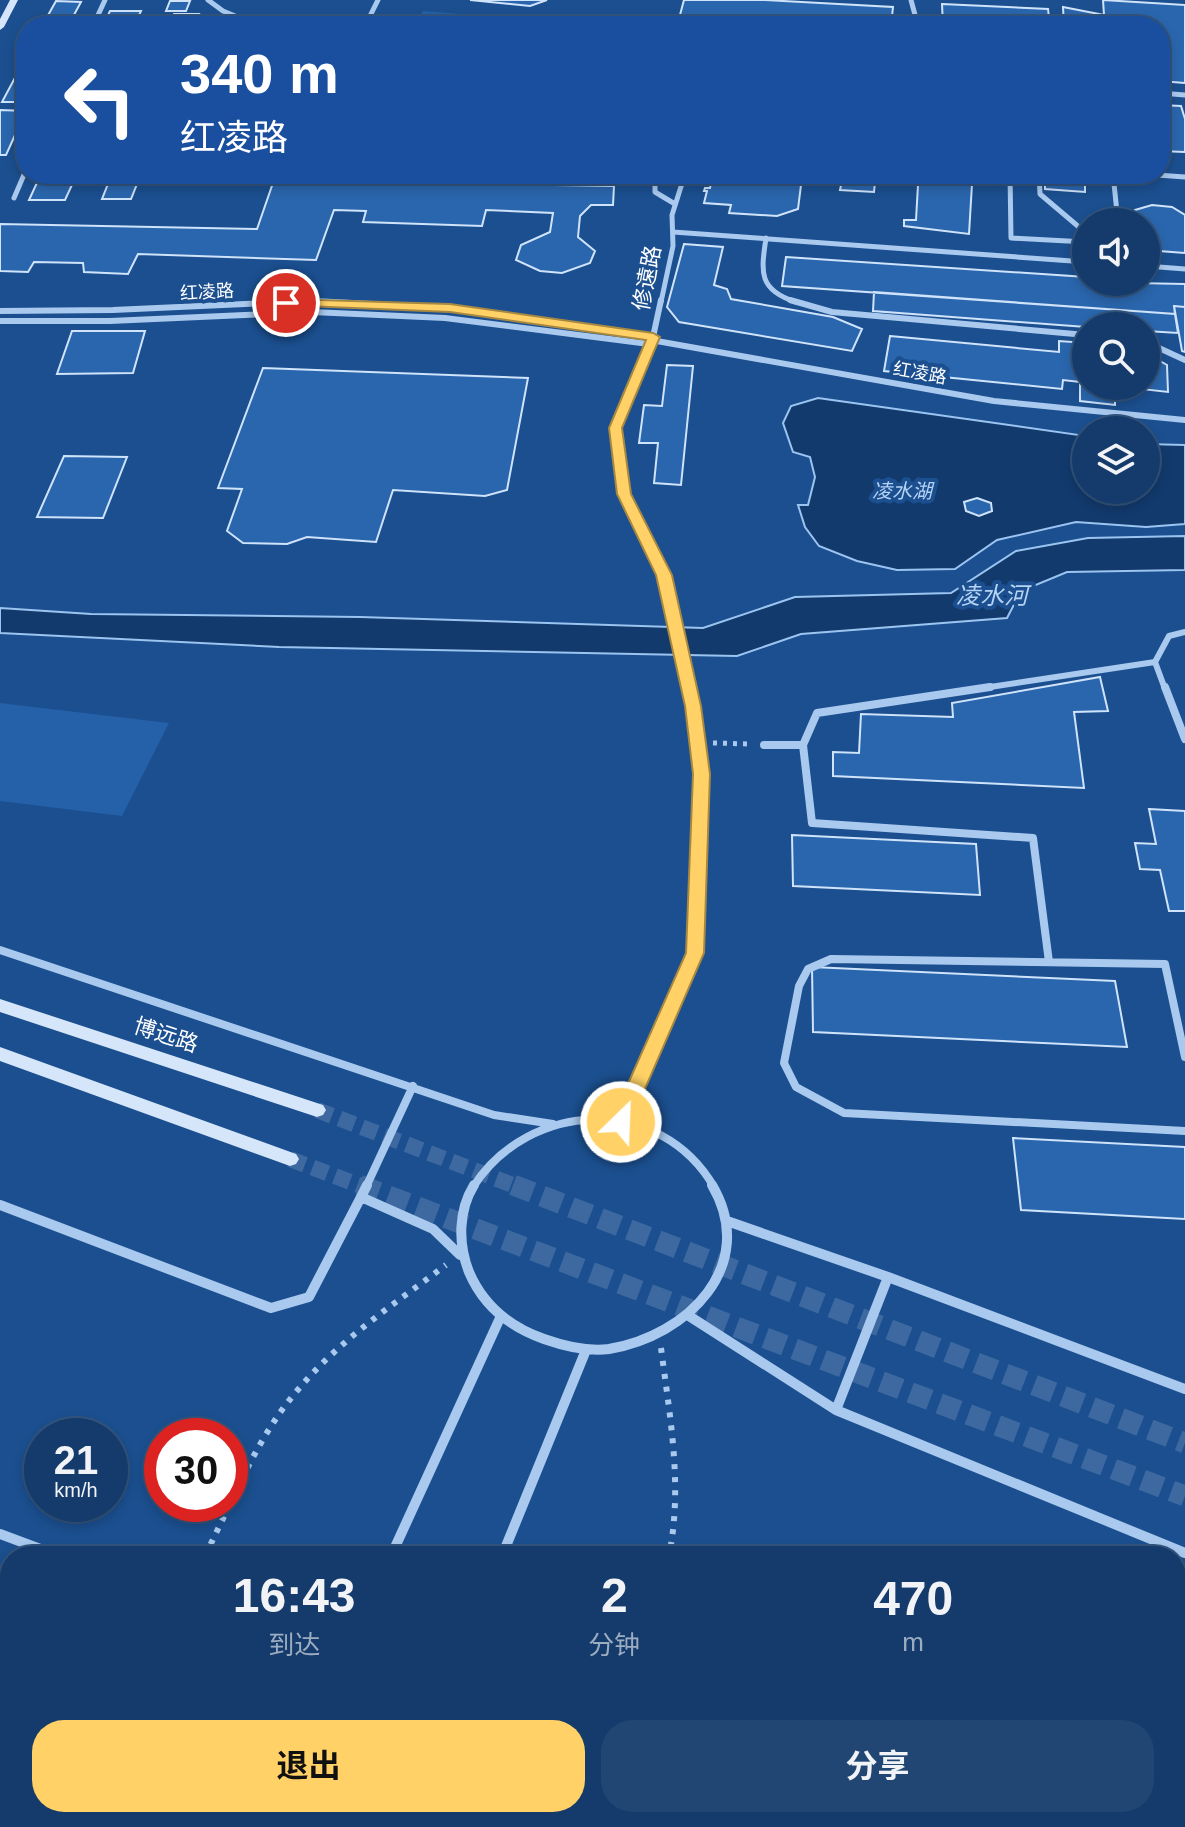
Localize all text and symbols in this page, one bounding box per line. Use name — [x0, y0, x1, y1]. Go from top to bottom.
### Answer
text: 340 m — [180, 42, 339, 105]
icon: left — [48, 48, 152, 152]
text: 红凌路 — [180, 117, 288, 158]
map controls — [1072, 208, 1160, 504]
button: sound — [1072, 208, 1160, 296]
street label: 修遠路 — [628, 243, 666, 313]
pin — [252, 269, 320, 337]
street label: 红凌路 — [180, 281, 234, 303]
icon: arrive — [264, 281, 308, 325]
button: search — [1072, 312, 1160, 400]
street label: 红凌路 — [892, 358, 948, 388]
button: layers — [1072, 416, 1160, 504]
water label: 凌水湖 — [872, 480, 935, 502]
water label: 凌水河 — [956, 582, 1032, 609]
street label: 博远路 — [131, 1013, 201, 1057]
position arrow — [579, 1080, 663, 1164]
speed limit sign: 30 — [144, 1418, 248, 1522]
text: 21 — [54, 1438, 98, 1482]
text: km/h — [54, 1479, 98, 1501]
text: 16:43 — [233, 1569, 356, 1622]
text: 2 — [601, 1569, 628, 1622]
text: 470 — [873, 1572, 953, 1625]
text: m — [902, 1627, 924, 1657]
text: 到达 — [268, 1630, 320, 1660]
text: 分钟 — [588, 1630, 640, 1660]
button: 退出 — [32, 1720, 585, 1812]
button: 分享 — [601, 1720, 1154, 1812]

